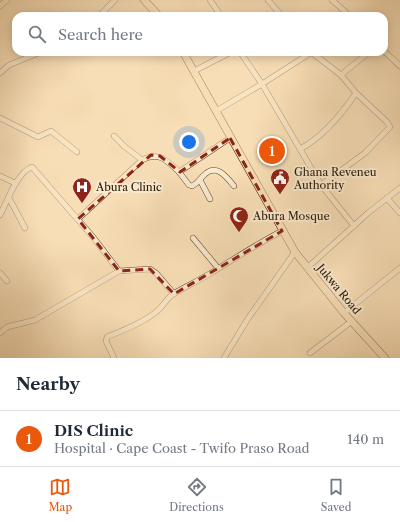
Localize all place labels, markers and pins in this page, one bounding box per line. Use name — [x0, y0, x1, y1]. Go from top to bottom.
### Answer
pin: 1 — [259, 136, 285, 166]
place label: Ghana Reveneu Authority — [293, 165, 377, 192]
public building icon: Ghana Reveneu Authority — [269, 167, 291, 195]
hospital icon: Abura Clinic — [71, 176, 93, 204]
place label: Abura Clinic — [95, 180, 162, 194]
mosque icon: Abura Mosque — [228, 205, 250, 233]
place label: Abura Mosque — [252, 209, 330, 223]

